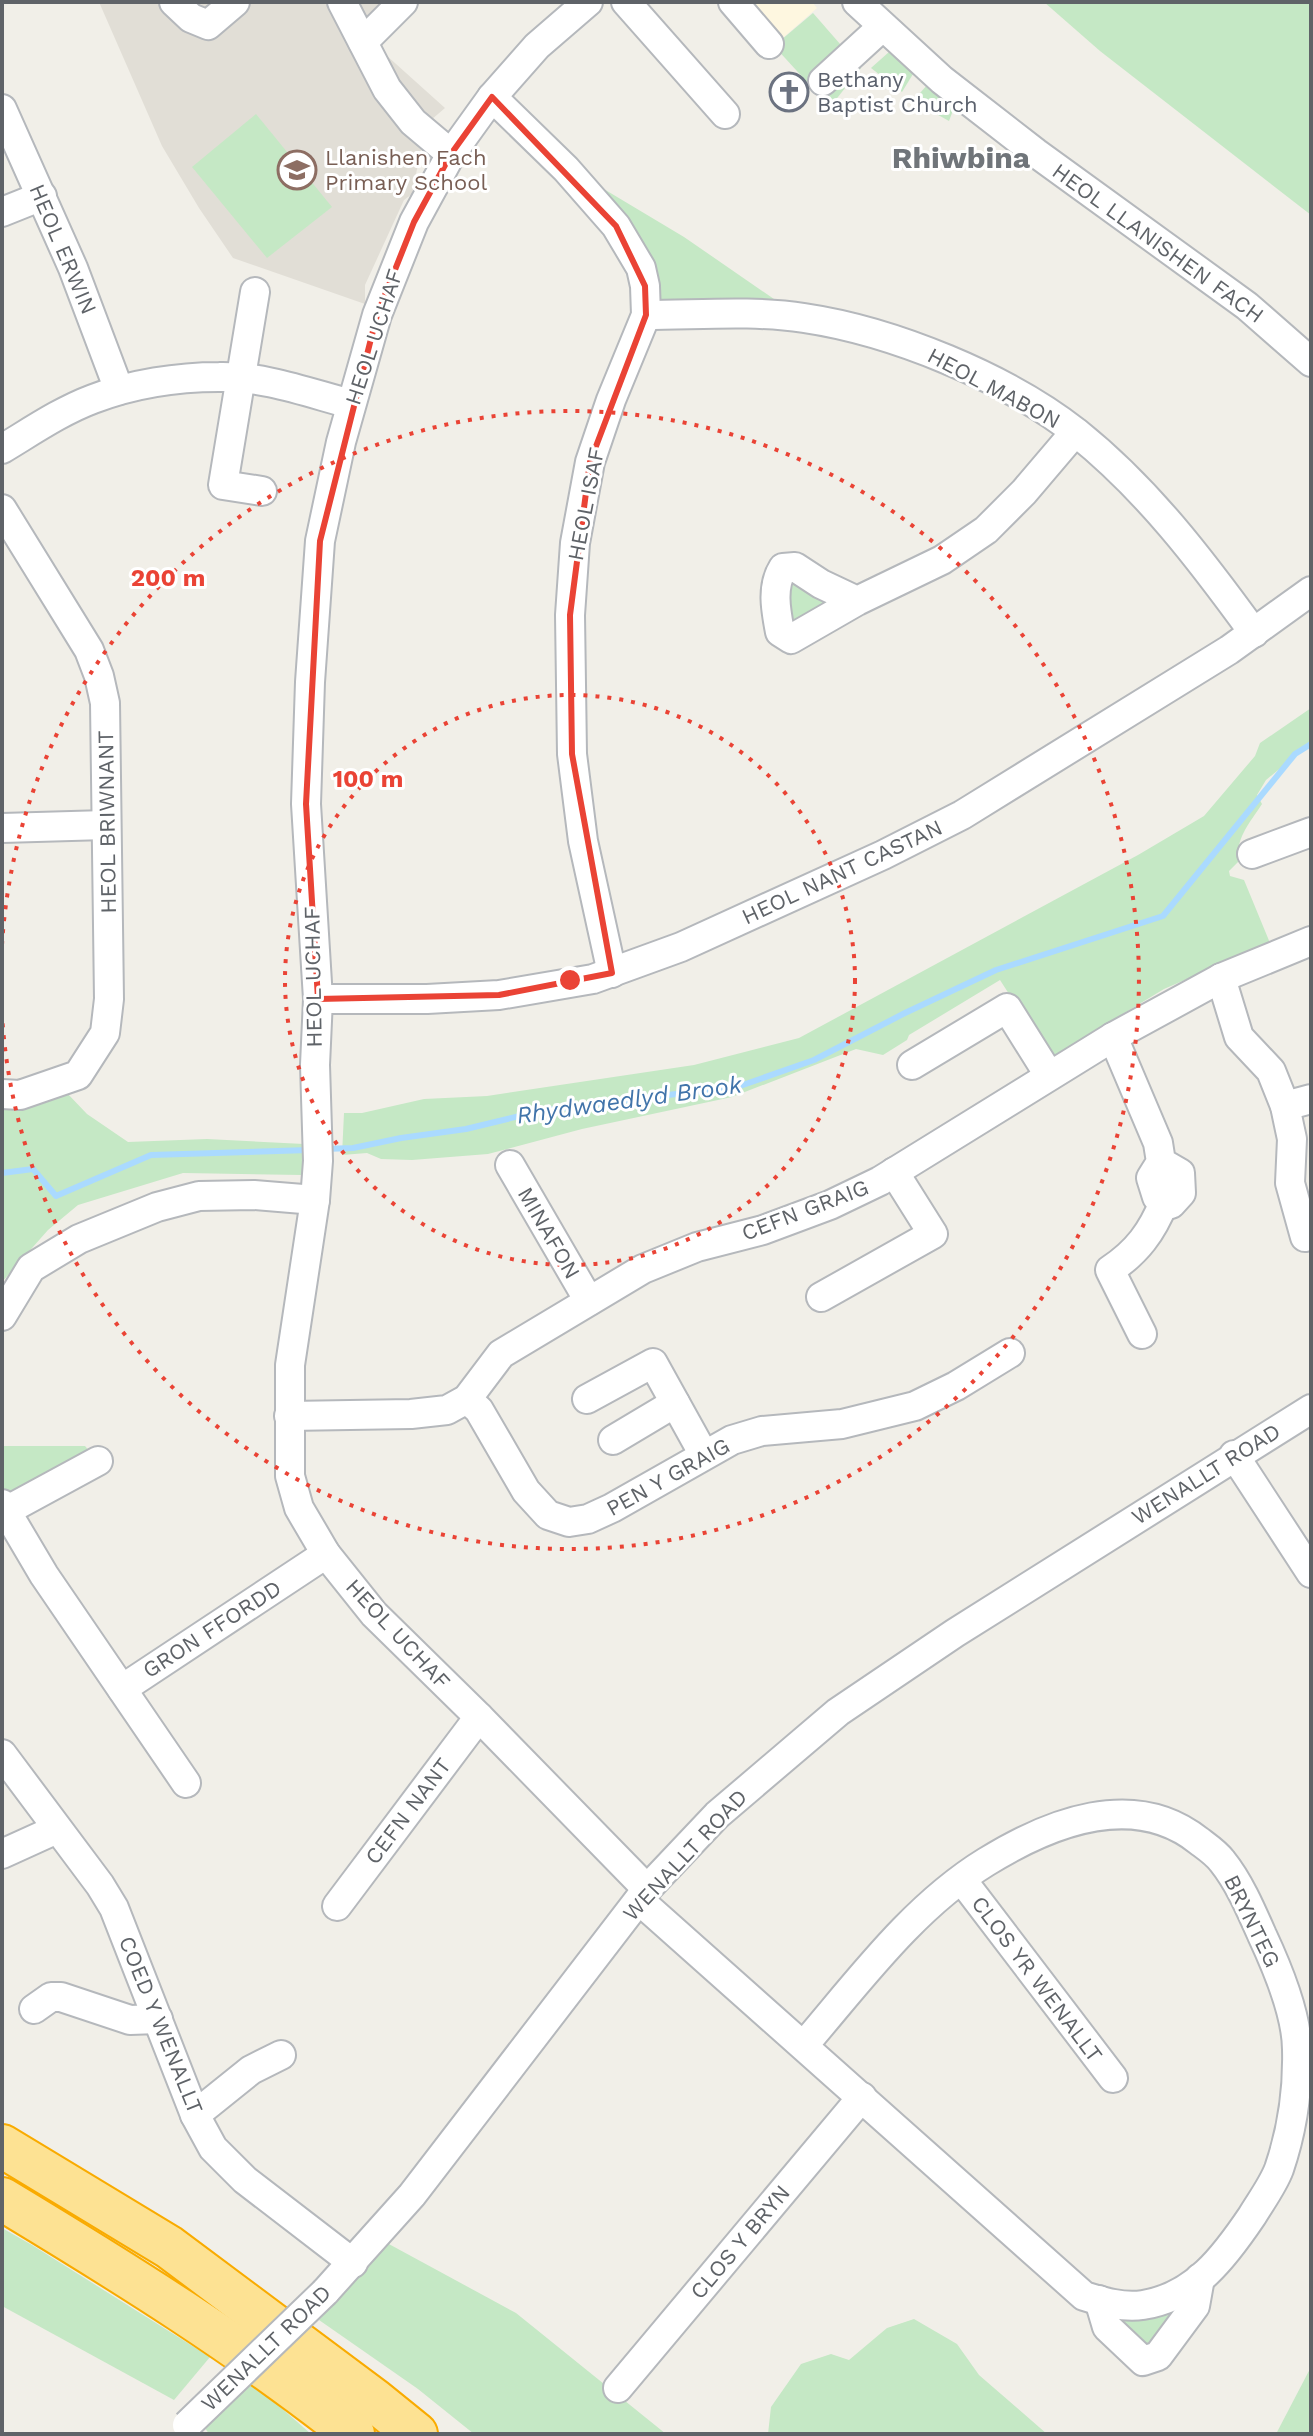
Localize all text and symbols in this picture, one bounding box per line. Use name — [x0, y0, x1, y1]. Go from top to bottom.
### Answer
place label: Bethany Baptist Church — [817, 67, 978, 117]
church icon: Bethany Baptist Church — [768, 71, 810, 113]
district label: Rhiwbina — [892, 140, 1031, 175]
place label: Llanishen Fach Primary School — [325, 145, 487, 195]
school or university icon: Llanishen Fach Primary School — [276, 149, 318, 191]
street label: HEOL LLANISHEN FACH — [1048, 158, 1268, 328]
street label: HEOL ERWIN — [24, 180, 102, 318]
street label: HEOL UCHAF — [340, 266, 408, 408]
street label: HEOL MABON — [923, 343, 1065, 433]
street label: HEOL ISAF — [563, 445, 609, 563]
text: 200 m — [131, 564, 205, 592]
street label: HEOL BRIWNANT — [93, 730, 121, 914]
text: 100 m — [333, 765, 403, 793]
street label: HEOL NANT CASTAN — [738, 815, 946, 929]
street label: HEOL UCHAF — [299, 906, 327, 1048]
centre of rings — [556, 966, 584, 994]
water label: Rhydwaedlyd Brook — [515, 1070, 744, 1130]
street label: CEFN GRAIG — [738, 1174, 872, 1246]
street label: MINAFON — [513, 1183, 585, 1283]
street label: WENALLT ROAD — [1127, 1418, 1285, 1530]
street label: PEN Y GRAIG — [602, 1433, 734, 1521]
street label: HEOL UCHAF — [341, 1574, 455, 1694]
street label: GRON FFORDD — [138, 1575, 286, 1683]
street label: CEFN NANT — [360, 1753, 456, 1869]
street label: WENALLT ROAD — [618, 1784, 752, 1926]
street label: BRYNTEG — [1219, 1871, 1285, 1971]
street label: CLOS YR WENALLT — [966, 1891, 1108, 2067]
street label: COED Y WENALLT — [114, 1933, 208, 2117]
street label: CLOS Y BRYN — [685, 2180, 795, 2304]
street label: WENALLT ROAD — [196, 2280, 336, 2416]

